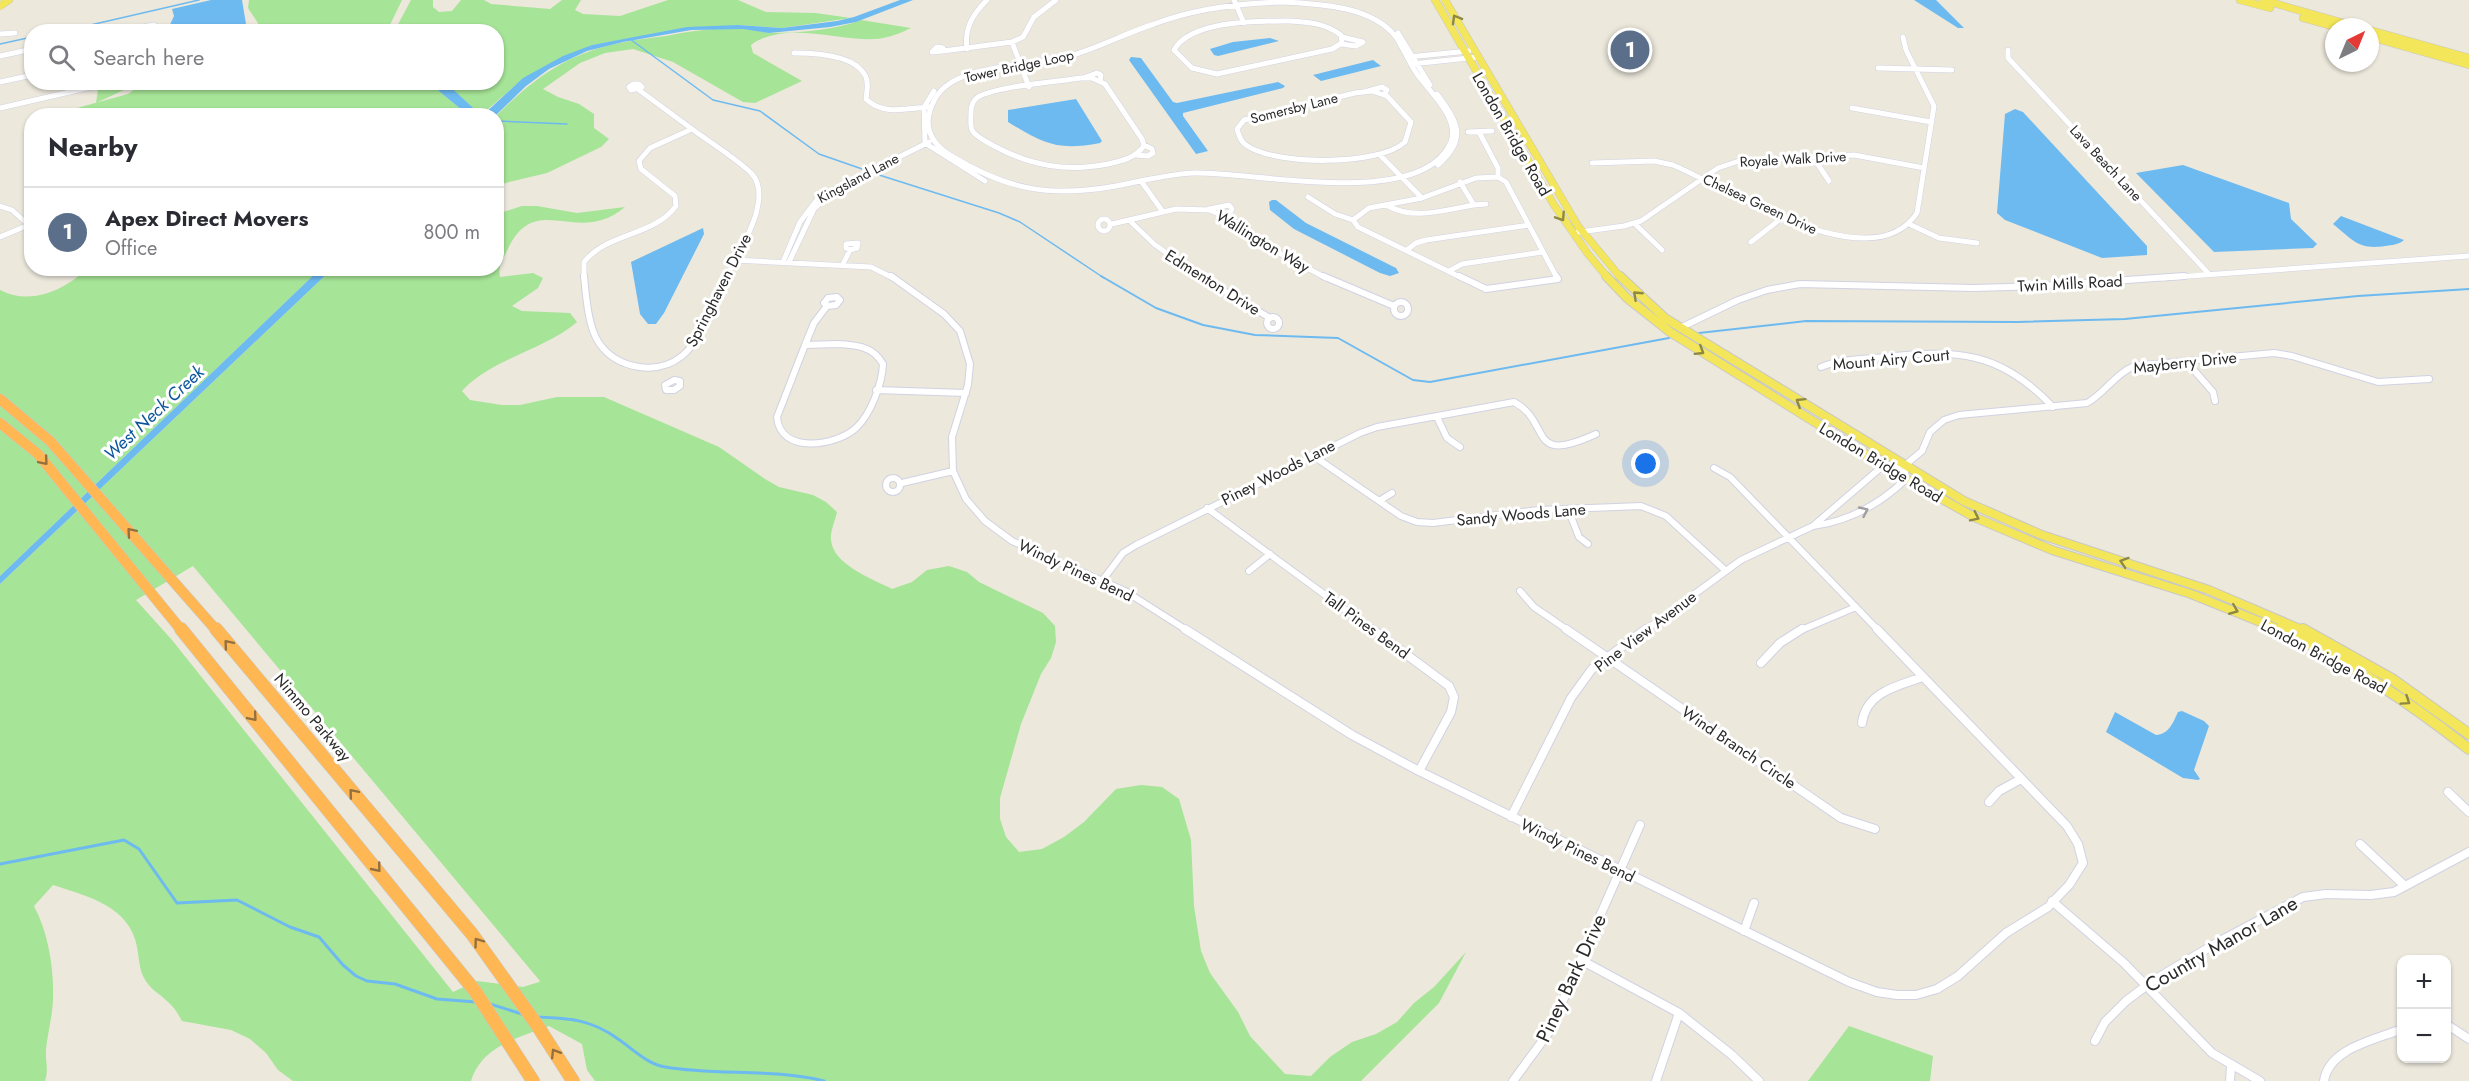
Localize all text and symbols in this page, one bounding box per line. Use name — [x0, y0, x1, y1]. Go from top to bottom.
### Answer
one-way arrow — [1451, 15, 1463, 25]
north arrow — [2325, 18, 2379, 72]
search box — [24, 24, 504, 90]
pin: 1 — [1610, 28, 1650, 72]
icon: search — [45, 41, 78, 74]
text: Search here — [93, 41, 204, 73]
street label: Tower Bridge Loop — [963, 45, 1076, 87]
street label: London Bridge Road — [1467, 68, 1556, 201]
street label: Somersby Lane — [1248, 87, 1340, 129]
street label: Lava Beach Lane — [2065, 120, 2147, 206]
text: Nearby — [48, 128, 137, 166]
street label: Royale Walk Drive — [1739, 146, 1847, 172]
street label: Kingsland Lane — [814, 148, 902, 208]
street label: Chelsea Green Drive — [1700, 169, 1820, 239]
text: Apex Direct Movers — [105, 202, 309, 234]
street label: Wallington Way — [1212, 204, 1315, 279]
one-way arrow — [1554, 210, 1565, 221]
text: 1 — [62, 218, 73, 247]
text: 800 m — [423, 218, 480, 247]
street label: Springhaven Drive — [680, 229, 757, 351]
text: Office — [105, 234, 157, 263]
street label: Edmenton Drive — [1161, 244, 1265, 321]
street label: Twin Mills Road — [2017, 269, 2123, 298]
one-way arrow — [1634, 291, 1644, 302]
one-way arrow — [1694, 343, 1704, 355]
street label: Mount Airy Court — [1832, 343, 1951, 376]
street label: Mayberry Drive — [2132, 346, 2238, 379]
water label: West Neck Creek — [98, 359, 211, 466]
one-way arrow — [1796, 397, 1806, 409]
street label: London Bridge Road — [1815, 417, 1947, 508]
street label: Piney Woods Lane — [1217, 434, 1339, 511]
your location — [1631, 449, 1660, 478]
one-way arrow — [36, 454, 47, 465]
street label: Sandy Woods Lane — [1455, 497, 1587, 532]
one-way arrow — [1857, 507, 1868, 519]
one-way arrow — [1969, 510, 1980, 522]
one-way arrow — [127, 528, 138, 539]
street label: Windy Pines Bend — [1014, 534, 1137, 607]
one-way arrow — [2119, 557, 2130, 569]
street label: Pine View Avenue — [1589, 585, 1701, 677]
street label: Tall Pines Bend — [1319, 586, 1414, 664]
one-way arrow — [2228, 603, 2239, 615]
street label: London Bridge Road — [2257, 613, 2391, 699]
one-way arrow — [224, 639, 235, 650]
street label: Nimmo Parkway — [269, 668, 357, 767]
one-way arrow — [2399, 694, 2410, 705]
street label: Wind Branch Circle — [1677, 701, 1801, 794]
one-way arrow — [246, 710, 257, 721]
one-way arrow — [349, 789, 360, 800]
street label: Windy Pines Bend — [1517, 813, 1639, 888]
one-way arrow — [369, 861, 380, 872]
street label: Country Manor Lane — [2139, 889, 2303, 1000]
street label: Piney Bark Drive — [1529, 909, 1614, 1047]
one-way arrow — [474, 938, 485, 949]
map controls — [2397, 955, 2451, 1063]
button: + — [2397, 955, 2451, 1009]
button: − — [2397, 1009, 2451, 1063]
one-way arrow — [551, 1049, 563, 1059]

